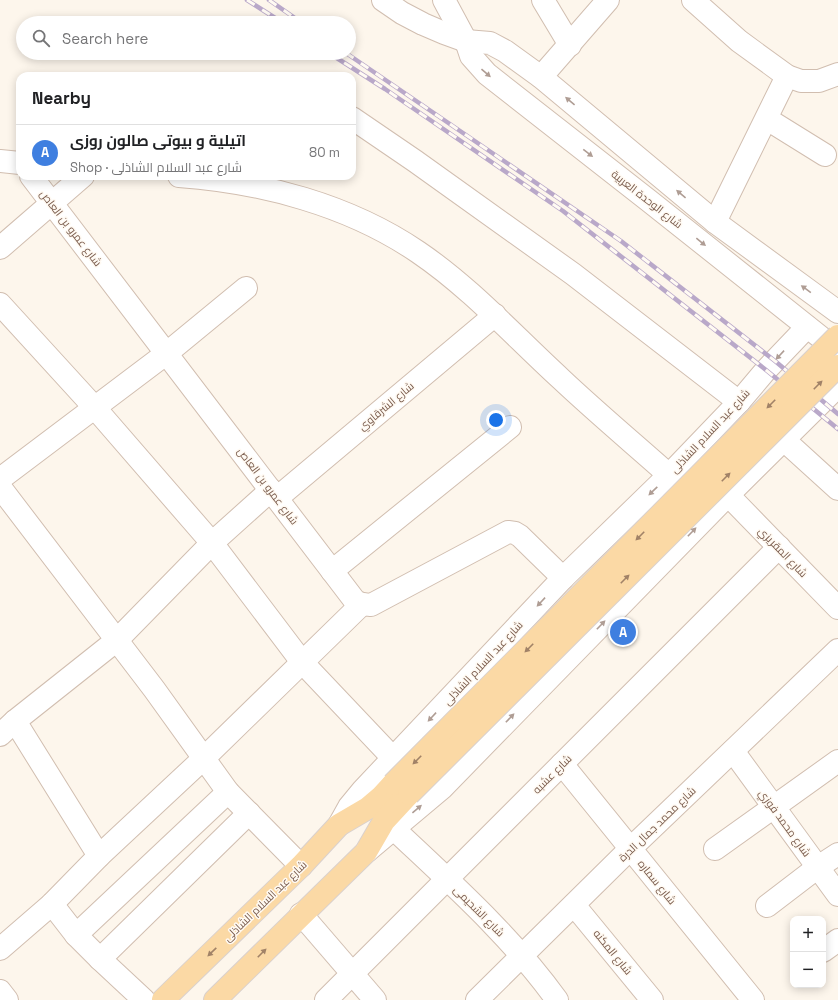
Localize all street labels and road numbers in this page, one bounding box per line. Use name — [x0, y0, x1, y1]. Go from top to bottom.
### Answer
street label: شارع الوحدة العربية — [608, 167, 685, 232]
street label: شارع عمرو بن العاص — [36, 187, 105, 270]
street label: شارع الشرقاوي — [355, 379, 418, 435]
street label: شارع عبد السلام الشاذلى — [667, 386, 753, 477]
street label: شارع عمرو بن العاص — [234, 445, 302, 528]
street label: شارع المقريزي — [754, 524, 811, 582]
street label: شارع عبد السلام الشاذلى — [440, 618, 526, 709]
street label: شارع عشبه — [529, 751, 575, 797]
street label: شارع محمد جمال الدرة — [615, 784, 699, 865]
street label: شارع محمد فوزي — [754, 787, 814, 861]
street label: شارع سماره — [634, 857, 679, 908]
street label: شارع عبد السلام الشاذلى — [220, 858, 310, 945]
street label: شارع الشحيمى — [450, 883, 507, 940]
street label: شارع المكنه — [590, 926, 636, 978]

